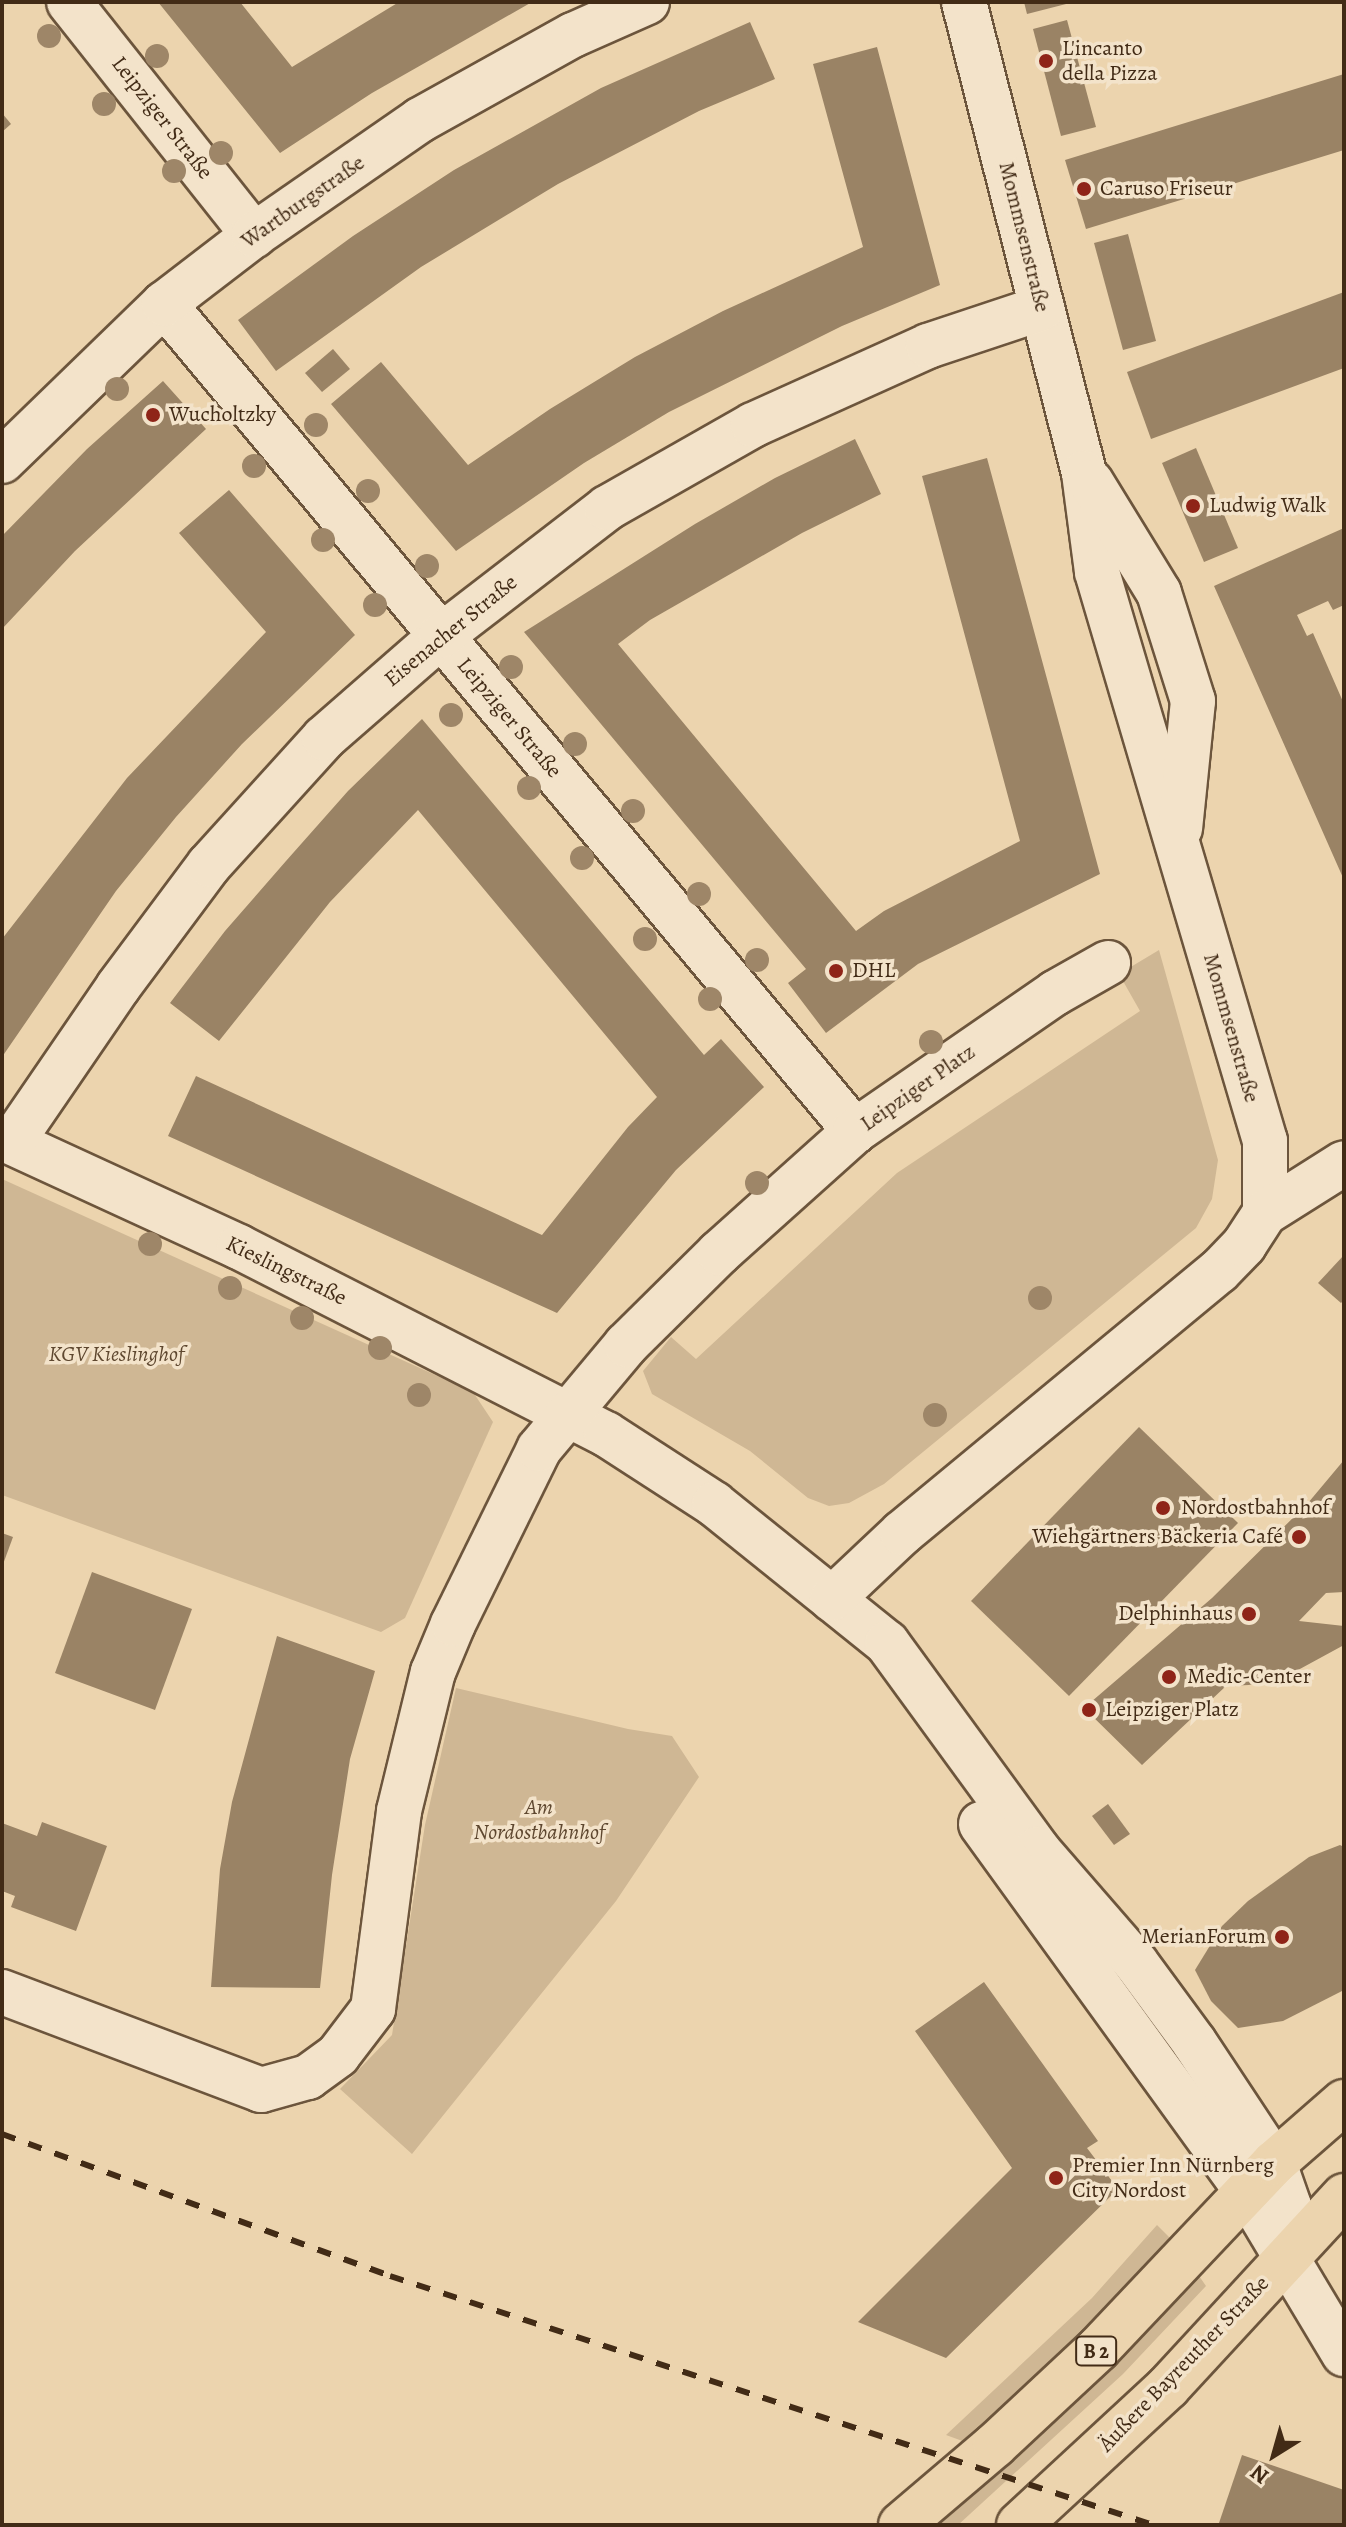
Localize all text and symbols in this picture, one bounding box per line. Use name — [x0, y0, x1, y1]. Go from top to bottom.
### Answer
place label: L'incanto della Pizza — [1062, 35, 1158, 86]
street label: Leipziger Straße — [106, 51, 218, 185]
marker: L'incanto della Pizza — [1037, 52, 1055, 70]
street label: Wartburgstraße — [236, 150, 370, 254]
street label: Mommsenstraße — [993, 159, 1055, 315]
place label: Caruso Friseur — [1100, 176, 1233, 202]
marker: Caruso Friseur — [1075, 180, 1093, 198]
place label: Wucholtzky — [169, 402, 276, 428]
marker: Wucholtzky — [144, 406, 162, 424]
place label: Ludwig Walk — [1209, 493, 1326, 519]
marker: Ludwig Walk — [1184, 497, 1202, 515]
street label: Eisenacher Straße — [379, 569, 523, 693]
street label: Leipziger Straße — [451, 652, 567, 784]
street label: Mommsenstraße — [1197, 950, 1265, 1106]
place label: DHL — [852, 958, 895, 984]
marker: DHL — [827, 962, 845, 980]
street label: Leipziger Platz — [856, 1039, 980, 1137]
street label: Kieslingstraße — [221, 1230, 351, 1312]
park label: KGV Kieslinghof — [48, 1342, 184, 1368]
place label: Nordostbahnhof — [1181, 1495, 1330, 1521]
marker: Nordostbahnhof — [1152, 1497, 1174, 1519]
place label: Wiehgärtners Bäckeria Café — [1032, 1524, 1283, 1550]
marker: Wiehgärtners Bäckeria Café — [1290, 1528, 1308, 1546]
place label: Delphinhaus — [1118, 1601, 1233, 1627]
marker: Delphinhaus — [1240, 1605, 1258, 1623]
place label: Medic-Center — [1187, 1664, 1311, 1690]
marker: Medic-Center — [1158, 1666, 1180, 1688]
place label: Leipziger Platz — [1105, 1697, 1239, 1723]
marker: Leipziger Platz — [1080, 1701, 1098, 1719]
park label: Am Nordostbahnhof — [473, 1794, 605, 1846]
place label: MerianForum — [1142, 1924, 1266, 1950]
marker: MerianForum — [1273, 1928, 1291, 1946]
place label: Premier Inn Nürnberg City Nordost — [1072, 2152, 1274, 2204]
marker: Premier Inn Nürnberg City Nordost — [1047, 2169, 1065, 2187]
street label: Äußere Bayreuther Straße — [1093, 2271, 1275, 2457]
road number: B 2 — [1074, 2335, 1118, 2367]
north arrow — [1234, 2415, 1314, 2495]
text: N — [1244, 2457, 1275, 2491]

